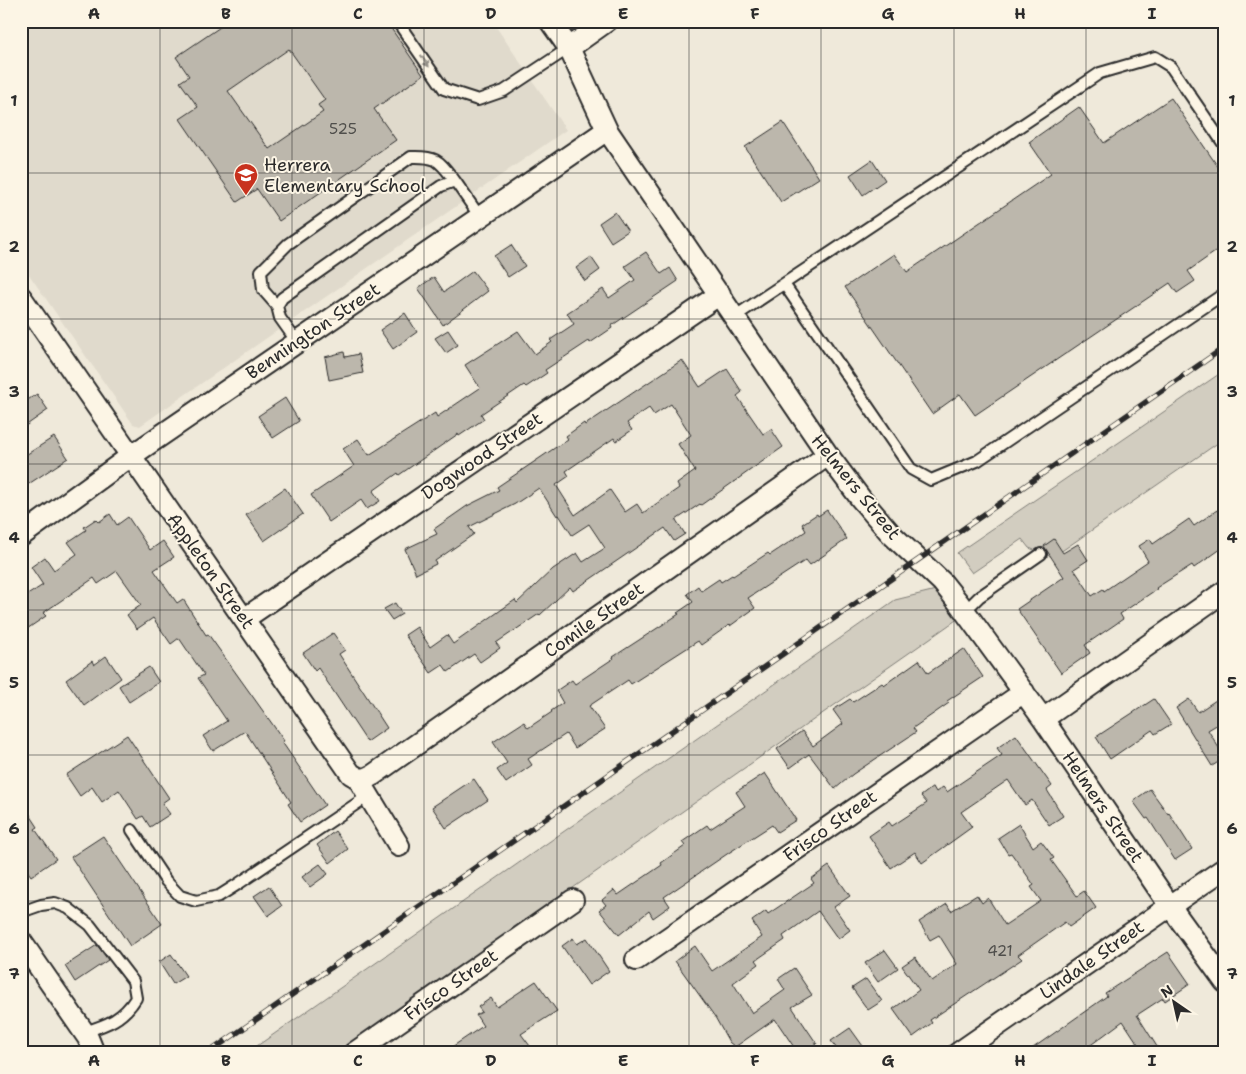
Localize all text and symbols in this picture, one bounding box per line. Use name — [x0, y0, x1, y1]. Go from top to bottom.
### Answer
text: A — [88, 3, 100, 24]
text: B — [221, 3, 231, 24]
text: C — [353, 3, 363, 24]
text: D — [485, 3, 497, 24]
text: E — [618, 3, 628, 24]
text: F — [750, 3, 760, 24]
text: G — [882, 3, 895, 24]
text: H — [1014, 3, 1026, 24]
text: I — [1148, 3, 1157, 24]
one-way arrow — [420, 54, 430, 68]
text: 1 — [10, 90, 18, 111]
text: 1 — [1228, 90, 1236, 111]
house number: 525 — [329, 119, 357, 139]
place label: Herrera Elementary School — [264, 153, 427, 198]
school or university icon: Herrera Elementary School — [233, 162, 259, 196]
text: 2 — [8, 236, 20, 257]
text: 2 — [1226, 236, 1238, 257]
street label: Bennington Street — [241, 277, 385, 385]
text: 3 — [8, 381, 20, 402]
text: 3 — [1226, 381, 1238, 402]
street label: Dogwood Street — [417, 407, 547, 505]
street label: Helmers Street — [806, 429, 906, 545]
street label: Appleton Street — [162, 508, 260, 634]
text: 4 — [8, 527, 20, 548]
text: 4 — [1226, 527, 1238, 548]
street label: Comile Street — [539, 577, 649, 663]
text: 5 — [9, 672, 19, 693]
text: 5 — [1227, 672, 1237, 693]
street label: Helmers Street — [1057, 747, 1149, 867]
street label: Frisco Street — [778, 785, 882, 867]
text: 6 — [8, 818, 20, 839]
text: 6 — [1226, 818, 1238, 839]
street label: Lindale Street — [1035, 915, 1149, 1005]
house number: 421 — [987, 941, 1013, 961]
street label: Frisco Street — [399, 944, 503, 1026]
text: 7 — [8, 963, 20, 984]
text: 7 — [1226, 963, 1238, 984]
north arrow — [1148, 976, 1198, 1026]
text: N — [1157, 981, 1176, 1002]
text: A — [88, 1050, 100, 1071]
text: B — [221, 1050, 231, 1071]
text: C — [353, 1050, 363, 1071]
text: D — [485, 1050, 497, 1071]
text: E — [618, 1050, 628, 1071]
text: F — [750, 1050, 760, 1071]
text: G — [882, 1050, 895, 1071]
text: H — [1014, 1050, 1026, 1071]
text: I — [1148, 1050, 1157, 1071]

